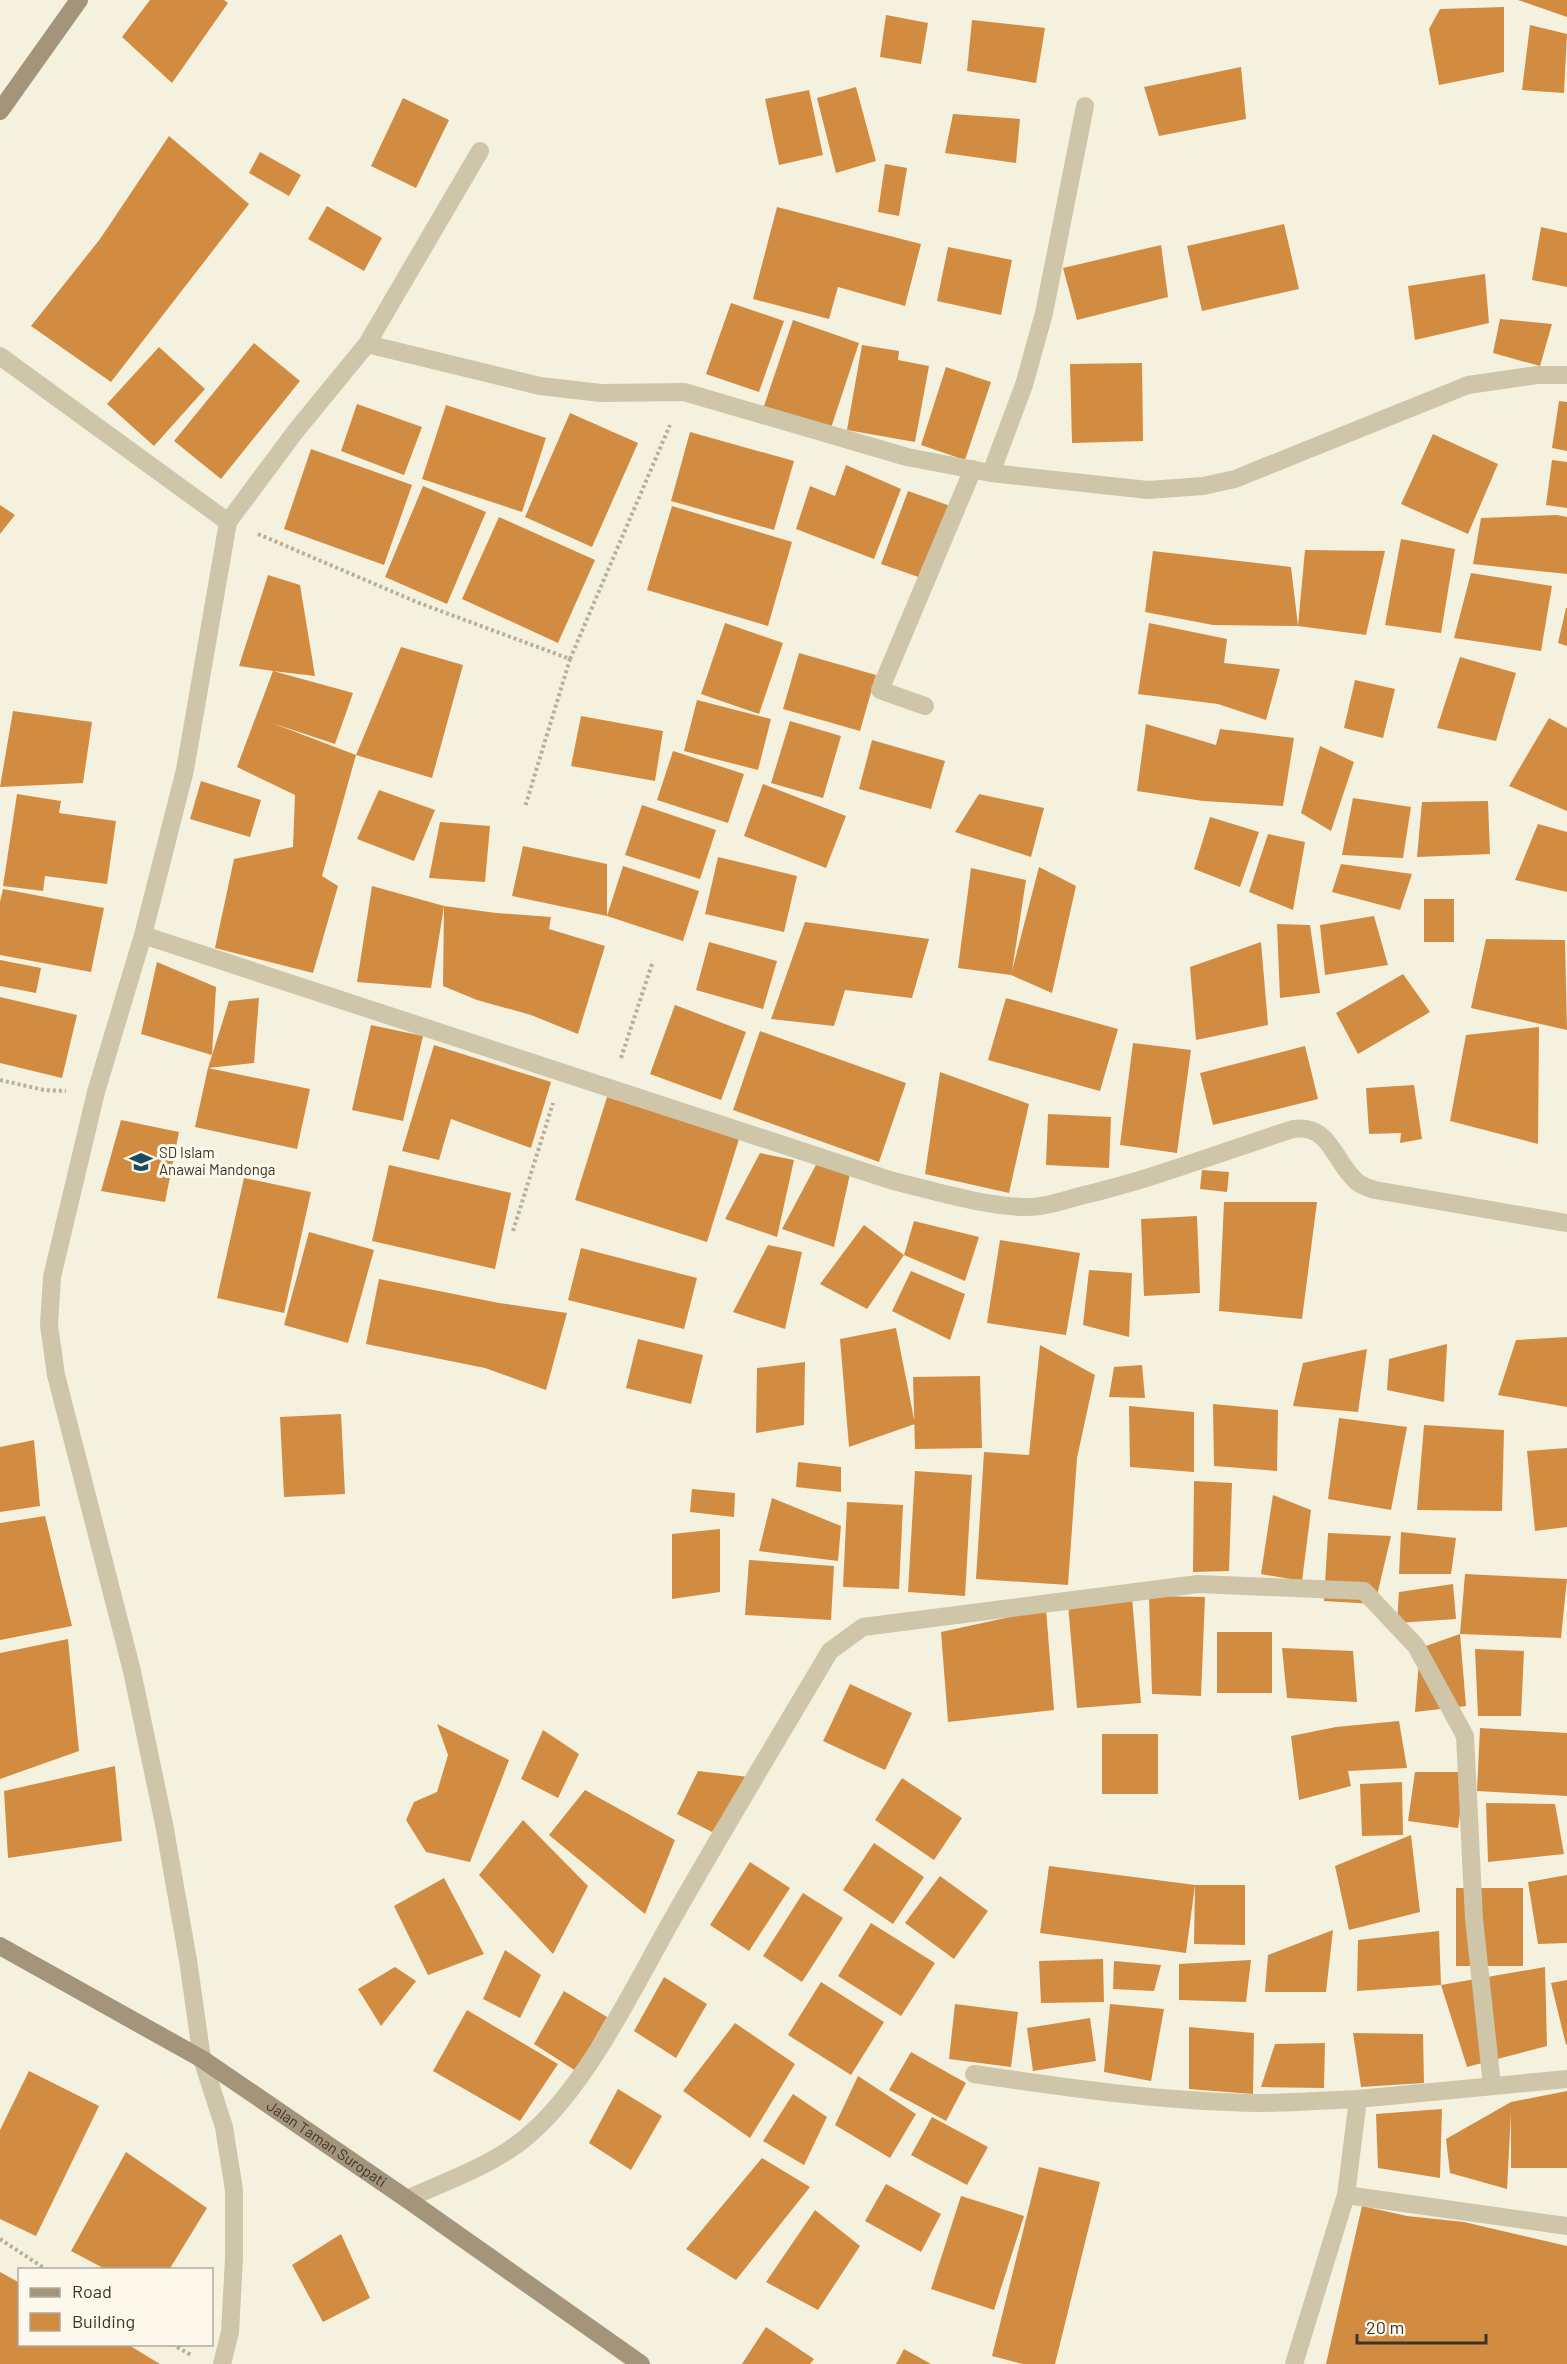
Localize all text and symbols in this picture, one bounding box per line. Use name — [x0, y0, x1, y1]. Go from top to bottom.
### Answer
place label: SD Islam Anawai Mandonga — [159, 1143, 275, 1178]
school or university icon: SD Islam Anawai Mandonga — [128, 1149, 154, 1175]
street label: Jalan Taman Suropati — [263, 2096, 390, 2190]
legend — [18, 2268, 213, 2346]
text: Road — [72, 2280, 112, 2302]
scale bar — [1357, 2307, 1486, 2345]
text: Building — [72, 2310, 135, 2332]
text: 20 m — [1366, 2316, 1404, 2338]

